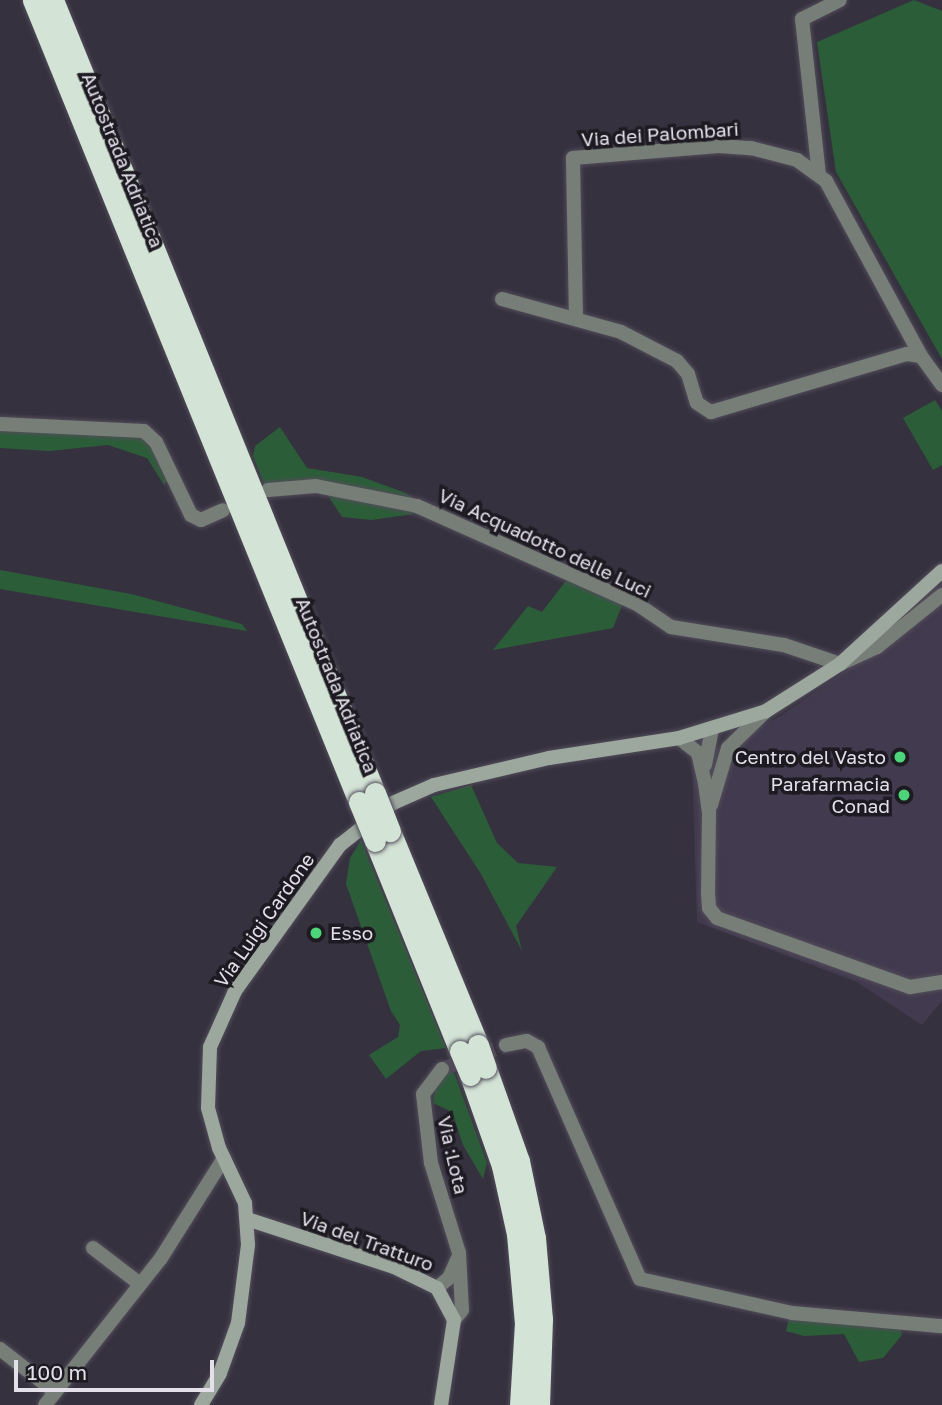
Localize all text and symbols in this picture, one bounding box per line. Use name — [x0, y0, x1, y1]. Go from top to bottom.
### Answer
street label: Autostrada Adriatica — [77, 69, 169, 251]
street label: Via dei Palombari — [580, 117, 740, 151]
street label: Via Acquadotto delle Luci — [435, 484, 655, 602]
street label: Autostrada Adriatica — [291, 594, 383, 776]
place label: Centro del Vasto — [735, 746, 886, 768]
marker: Centro del Vasto — [892, 749, 908, 765]
place label: Parafarmacia Conad — [771, 773, 890, 817]
marker: Parafarmacia Conad — [896, 787, 912, 803]
street label: Via Luigi Cardone — [209, 849, 319, 991]
place label: Esso — [330, 922, 373, 944]
marker: Esso — [308, 925, 324, 941]
street label: Via :Lota — [433, 1114, 473, 1196]
street label: Via del Tratturo — [297, 1206, 437, 1276]
scale bar — [18, 1346, 217, 1390]
text: 100 m — [27, 1359, 87, 1385]

